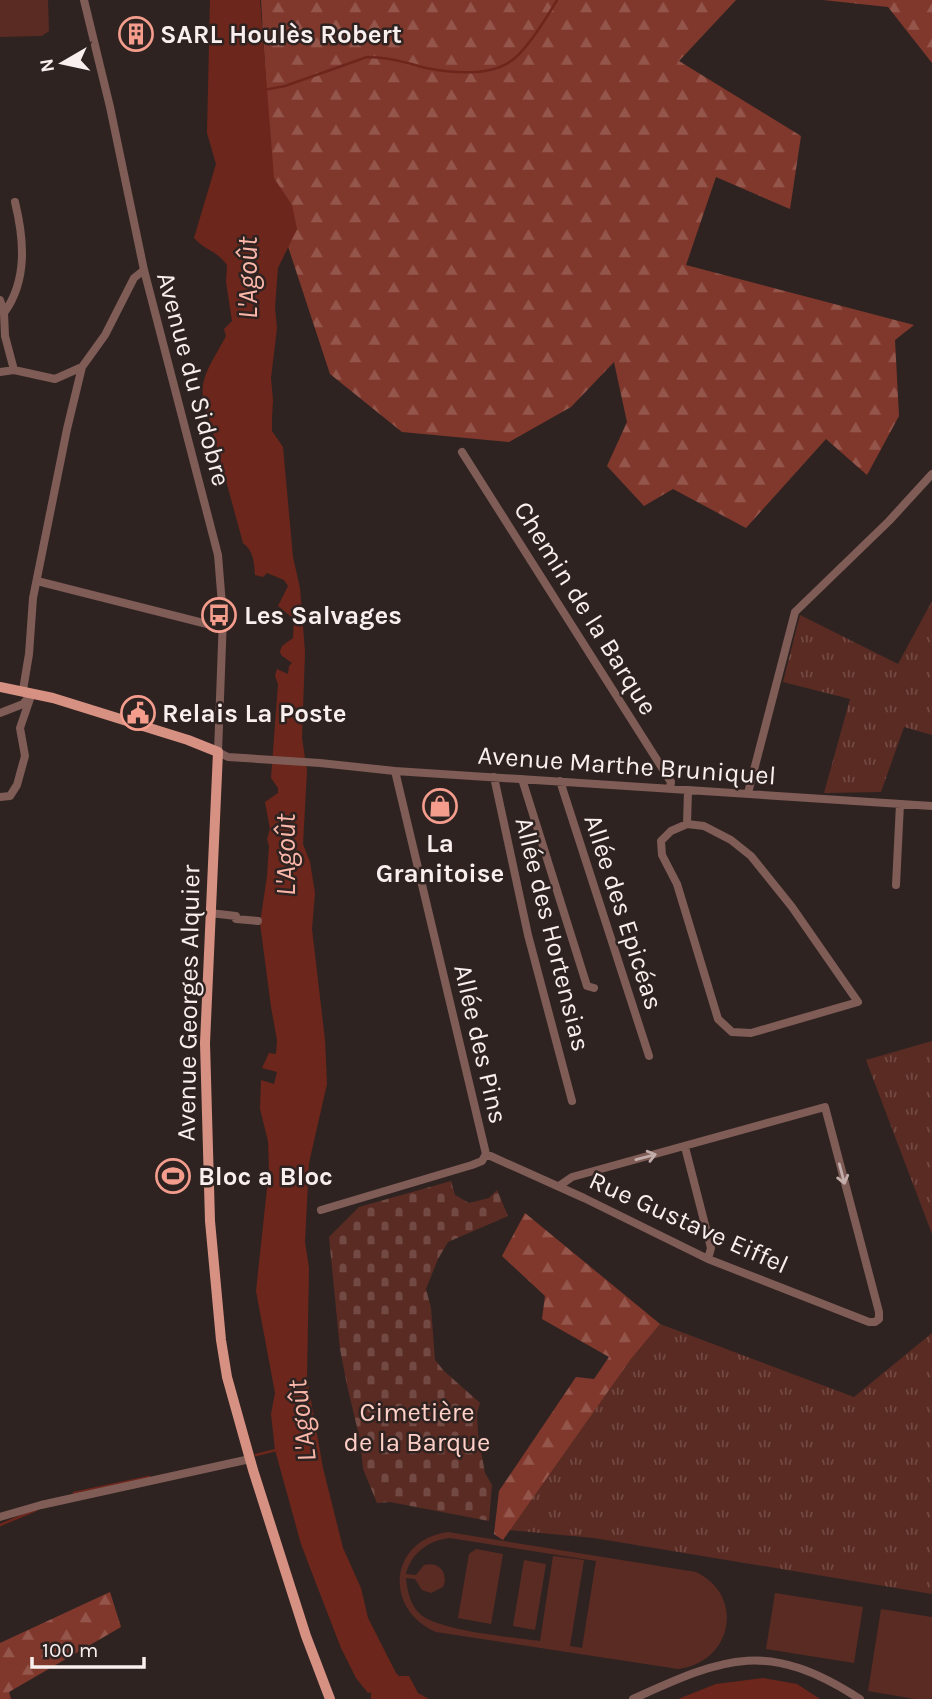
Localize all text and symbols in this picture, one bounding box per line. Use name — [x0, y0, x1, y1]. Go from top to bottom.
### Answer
building icon: SARL Houlès Robert — [117, 15, 155, 53]
place label: SARL Houlès Robert — [160, 19, 402, 50]
north arrow — [28, 28, 98, 98]
text: N — [35, 57, 59, 74]
water label: L'Agoût — [231, 236, 264, 319]
street label: Avenue du Sidobre — [150, 269, 237, 490]
street label: Chemin de la Barque — [507, 496, 664, 721]
bus stop icon: Les Salvages — [200, 596, 238, 634]
place label: Les Salvages — [244, 600, 402, 631]
public building icon: Relais La Poste — [119, 694, 157, 732]
place label: Relais La Poste — [162, 698, 347, 729]
street label: Avenue Marthe Bruniquel — [477, 740, 777, 791]
shop icon: La Granitoise — [421, 787, 459, 825]
street label: Allée des Epicéas — [577, 811, 670, 1014]
water label: L'Agoût — [269, 813, 302, 896]
street label: Allée des Hortensias — [508, 814, 597, 1054]
place label: La Granitoise — [376, 828, 504, 889]
street label: Avenue Georges Alquier — [171, 864, 206, 1142]
street label: Allée des Pins — [447, 961, 514, 1127]
one-way arrow — [635, 1150, 657, 1163]
sports icon: Bloc a Bloc — [154, 1157, 192, 1195]
place label: Bloc a Bloc — [198, 1161, 333, 1192]
one-way arrow — [836, 1162, 849, 1184]
street label: Rue Gustave Eiffel — [584, 1165, 793, 1280]
water label: L'Agoût — [280, 1378, 323, 1464]
park label: Cimetière de la Barque — [344, 1397, 490, 1458]
scale bar — [32, 1626, 144, 1670]
text: 100 m — [42, 1638, 99, 1662]

